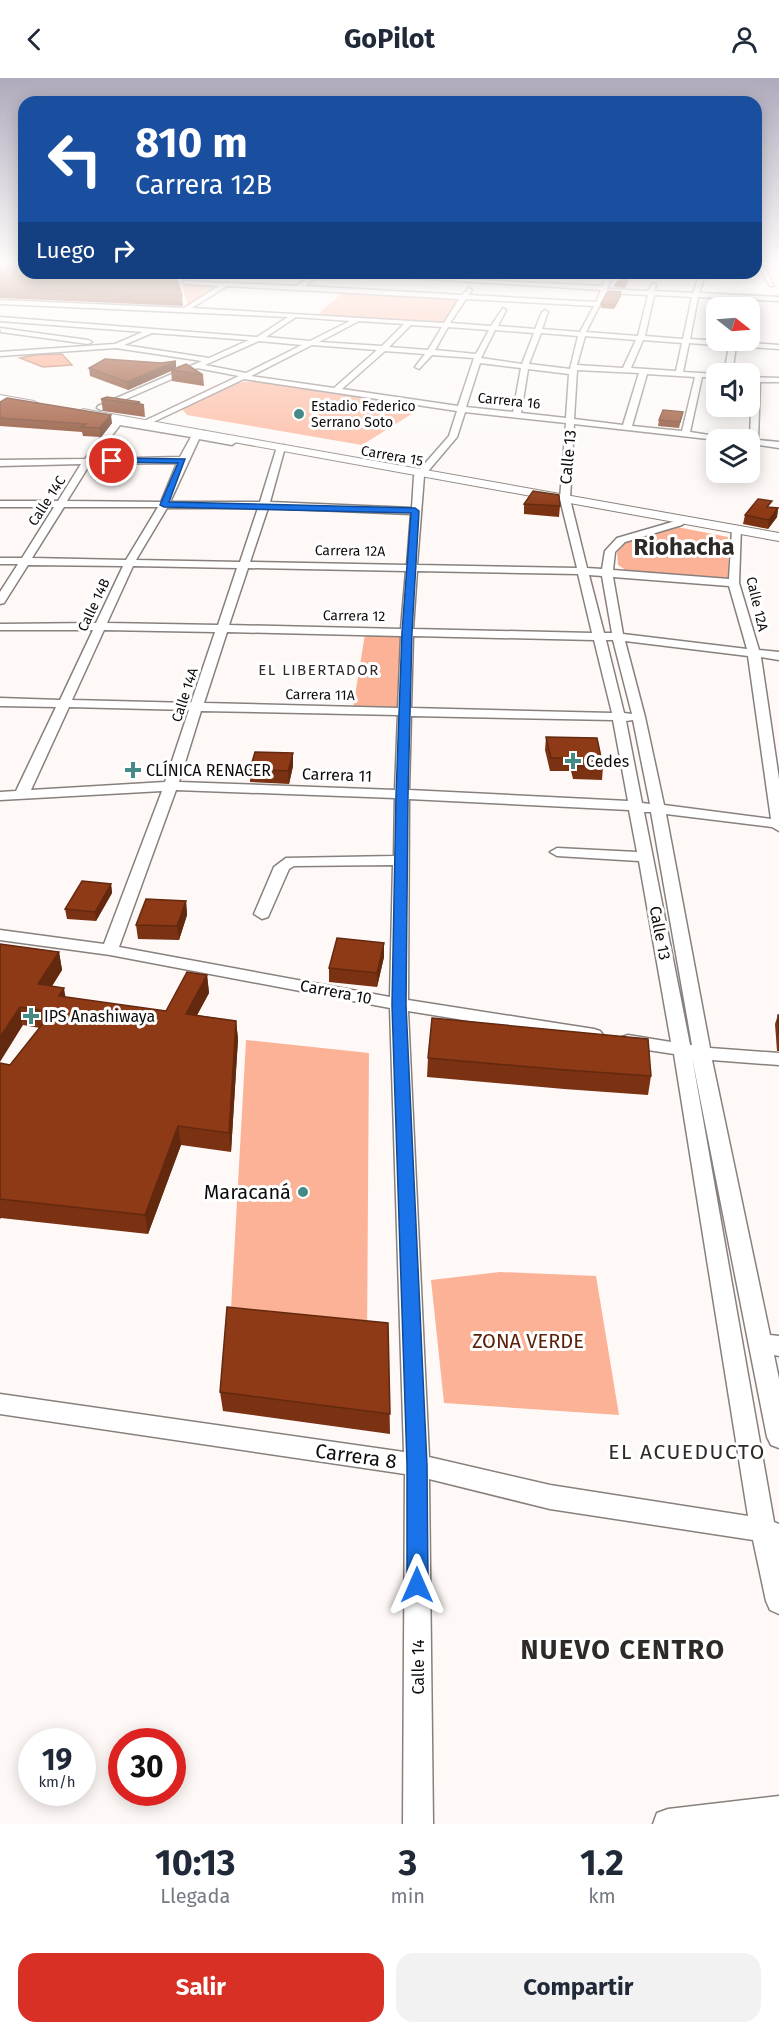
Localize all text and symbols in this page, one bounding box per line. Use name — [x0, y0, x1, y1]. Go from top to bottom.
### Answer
icon: back — [18, 23, 51, 56]
text: GoPilot — [344, 23, 435, 55]
icon: person — [728, 23, 761, 56]
text: 810 m — [135, 118, 248, 168]
icon: left — [36, 120, 114, 198]
text: Carrera 12B — [135, 169, 272, 201]
icon: right — [107, 234, 140, 267]
text: Luego — [36, 237, 95, 264]
north arrow — [706, 297, 760, 351]
map controls — [706, 297, 760, 483]
button: sound — [706, 363, 760, 417]
street label: Carrera 16 — [477, 389, 541, 413]
place label: Estadio Federico Serrano Soto — [311, 398, 416, 431]
marker: Estadio Federico Serrano Soto — [292, 407, 306, 421]
street label: Calle 13 — [556, 429, 580, 485]
button: layers — [706, 429, 760, 483]
pin — [86, 435, 137, 486]
street label: Carrera 15 — [360, 442, 424, 470]
icon: arrive — [95, 444, 128, 477]
street label: Calle 14C — [25, 473, 69, 529]
district label: Riohacha — [633, 533, 735, 561]
street label: Carrera 12A — [315, 542, 385, 560]
street label: Calle 12A — [742, 575, 772, 633]
street label: Calle 14B — [74, 576, 114, 634]
street label: Carrera 12 — [323, 607, 385, 625]
district label: EL LIBERTADOR — [258, 661, 380, 679]
street label: Calle 14A — [168, 666, 202, 724]
street label: Carrera 11A — [285, 686, 355, 704]
marker: Cedes — [564, 752, 582, 770]
place label: Cedes — [586, 752, 629, 771]
place label: CLÍNICA RENACER — [146, 760, 271, 780]
marker: CLÍNICA RENACER — [124, 761, 142, 779]
street label: Carrera 11 — [302, 764, 372, 786]
street label: Calle 13 — [645, 904, 675, 962]
street label: Carrera 10 — [299, 976, 373, 1008]
marker: IPS Anashiwaya — [22, 1007, 40, 1025]
place label: IPS Anashiwaya — [44, 1007, 155, 1026]
place label: Maracaná — [204, 1180, 291, 1204]
marker: Maracaná — [296, 1185, 310, 1199]
park label: ZONA VERDE — [472, 1329, 584, 1353]
street label: Carrera 8 — [314, 1438, 398, 1474]
district label: EL ACUEDUCTO — [608, 1439, 766, 1465]
position arrow — [385, 1553, 449, 1617]
district label: NUEVO CENTRO — [520, 1634, 726, 1666]
street label: Calle 14 — [409, 1639, 428, 1695]
speed limit sign: 30 — [108, 1728, 186, 1806]
text: 19 — [42, 1742, 72, 1778]
text: km/h — [38, 1773, 76, 1791]
text: 10:13 — [155, 1841, 236, 1885]
text: 3 — [398, 1841, 417, 1885]
text: 1.2 — [580, 1841, 624, 1885]
text: Llegada — [160, 1884, 230, 1908]
text: min — [391, 1884, 425, 1908]
text: km — [588, 1884, 616, 1908]
button: Salir — [18, 1953, 384, 2022]
button: Compartir — [396, 1953, 761, 2022]

